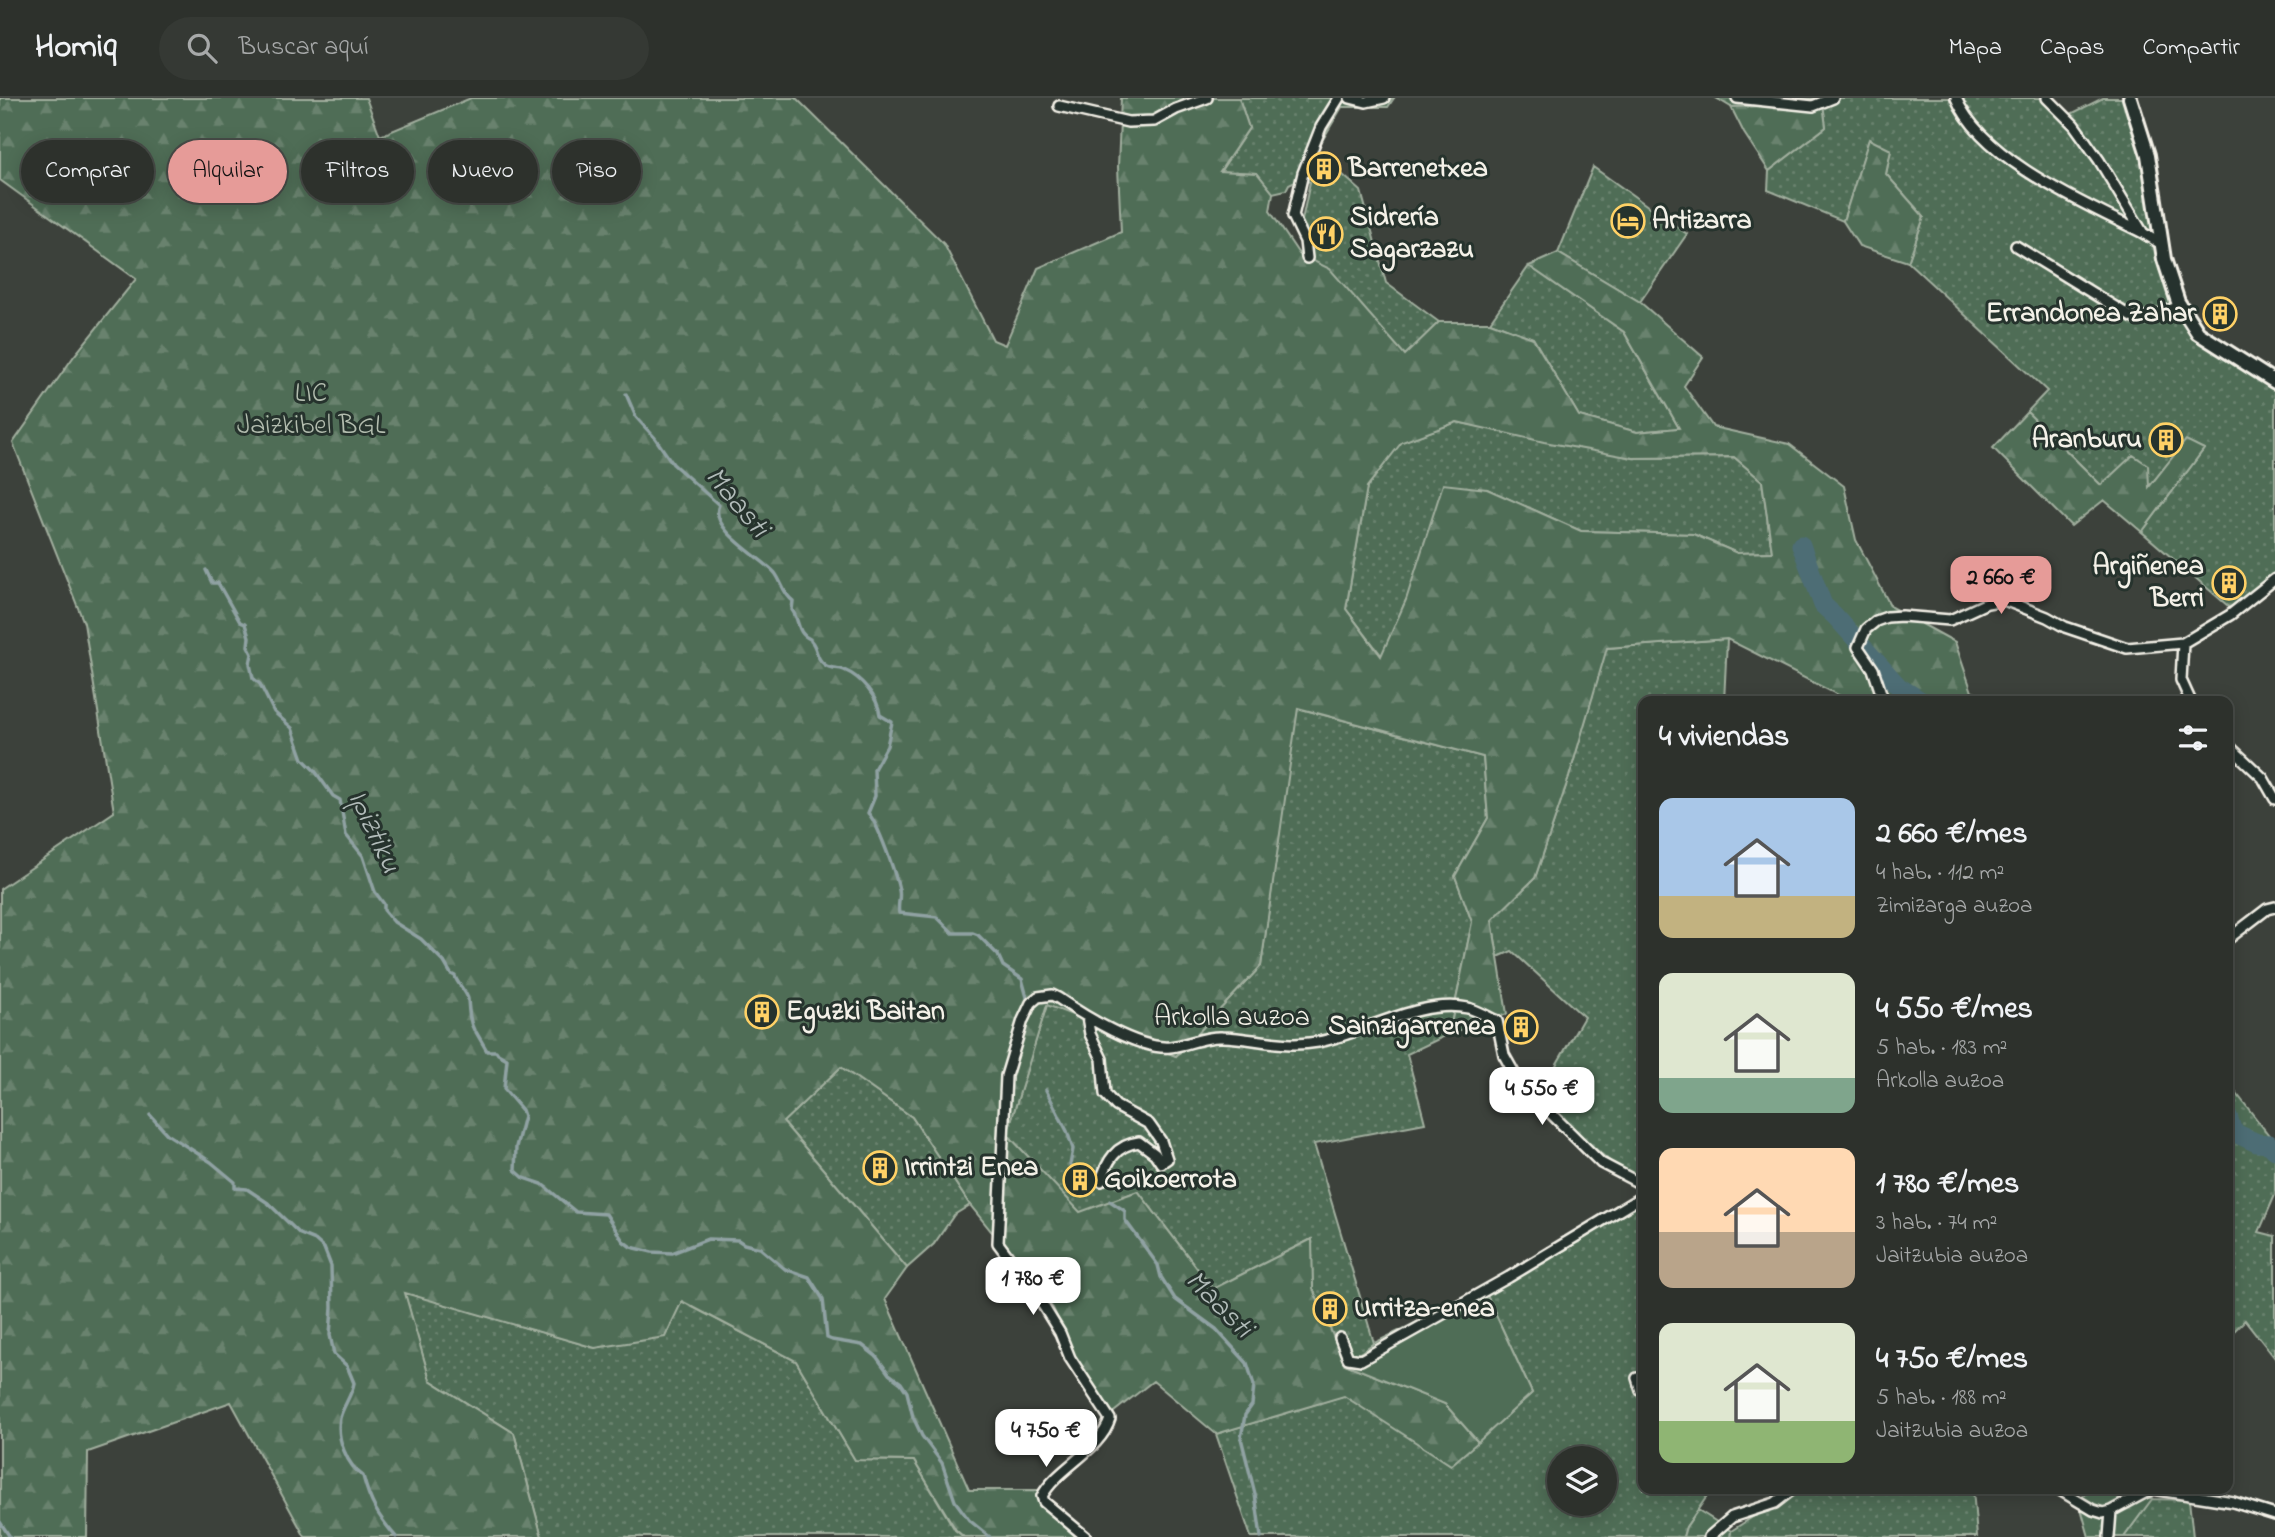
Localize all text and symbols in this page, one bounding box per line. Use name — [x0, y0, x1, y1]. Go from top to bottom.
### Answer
search box — [159, 17, 649, 80]
text: Homiq — [35, 24, 117, 72]
icon: search — [183, 29, 221, 67]
text: Buscar aquí — [239, 29, 369, 67]
text: Mapa — [1949, 31, 2002, 66]
text: Capas — [2040, 31, 2104, 66]
text: Compartir — [2142, 31, 2240, 66]
chip: Comprar — [21, 140, 154, 203]
chip: Alquilar — [168, 140, 287, 203]
chip: Filtros — [301, 140, 414, 203]
chip: Nuevo — [428, 140, 538, 203]
chip: Piso — [552, 140, 641, 203]
place label: Barrenetxea — [1346, 149, 1488, 190]
building icon: Barrenetxea — [1305, 150, 1343, 188]
place label: Sidrería Sagarzazu — [1350, 198, 1474, 272]
place label: Artizarra — [1652, 201, 1752, 242]
hotel icon: Artizarra — [1609, 202, 1647, 240]
restaurant icon: Sidrería Sagarzazu — [1307, 215, 1345, 253]
place label: Errandonea Zahar — [1986, 294, 2197, 335]
building icon: Errandonea Zahar — [2201, 295, 2239, 333]
park label: LIC Jaizkibel BGL — [237, 374, 386, 447]
place label: Aranburu — [2032, 420, 2142, 461]
building icon: Aranburu — [2147, 421, 2185, 459]
water label: Maasti — [693, 458, 781, 550]
place label: Argiñenea Berri — [2093, 547, 2204, 620]
pin: 2 660 € — [1936, 556, 2066, 616]
text: 2 660 € — [1966, 562, 2036, 595]
building icon: Argiñenea Berri — [2210, 564, 2248, 602]
text: 4 viviendas — [1659, 716, 1789, 760]
icon: filters — [2174, 719, 2212, 757]
water label: Ipiztiku — [335, 783, 411, 881]
text: 2 660 €/mes — [1876, 813, 2027, 857]
icon: home — [1715, 826, 1799, 910]
text: 4 hab. · 112 m² — [1876, 857, 2004, 890]
text: Zimizarga auzoa — [1876, 890, 2032, 923]
text: 4 550 €/mes — [1876, 988, 2033, 1032]
place label: Eguzki Baitan — [786, 992, 945, 1034]
building icon: Eguzki Baitan — [743, 993, 781, 1031]
street label: Arkolla auzoa — [1154, 998, 1310, 1039]
icon: home — [1715, 1001, 1799, 1085]
place label: Sainzigarrenea — [1328, 1007, 1496, 1049]
building icon: Sainzigarrenea — [1502, 1008, 1540, 1046]
text: 5 hab. · 183 m² — [1876, 1032, 2007, 1065]
text: Arkolla auzoa — [1876, 1065, 2004, 1098]
pin: 4 550 € — [1477, 1068, 1607, 1127]
text: 4 550 € — [1505, 1073, 1579, 1106]
place label: Irrintzi Enea — [904, 1148, 1038, 1189]
building icon: Irrintzi Enea — [861, 1149, 899, 1187]
place label: Goikoerrota — [1104, 1160, 1237, 1201]
building icon: Goikoerrota — [1061, 1161, 1099, 1199]
text: 1 780 €/mes — [1876, 1163, 2019, 1207]
icon: home — [1715, 1176, 1799, 1260]
text: 3 hab. · 74 m² — [1876, 1207, 1997, 1240]
text: Jaitzubia auzoa — [1876, 1240, 2028, 1273]
pin: 1 780 € — [968, 1258, 1098, 1317]
water label: Maasti — [1174, 1261, 1264, 1351]
text: 1 780 € — [1002, 1263, 1064, 1296]
place label: Urritza-enea — [1354, 1289, 1495, 1330]
building icon: Urritza-enea — [1311, 1290, 1349, 1328]
text: 4 750 €/mes — [1876, 1338, 2028, 1382]
icon: home — [1715, 1351, 1799, 1435]
text: 5 hab. · 188 m² — [1876, 1382, 2006, 1415]
pin: 4 750 € — [981, 1410, 1111, 1469]
text: 4 750 € — [1011, 1415, 1081, 1448]
text: Jaitzubia auzoa — [1876, 1415, 2028, 1448]
map controls — [1547, 1446, 1617, 1516]
button: layers — [1547, 1446, 1617, 1516]

